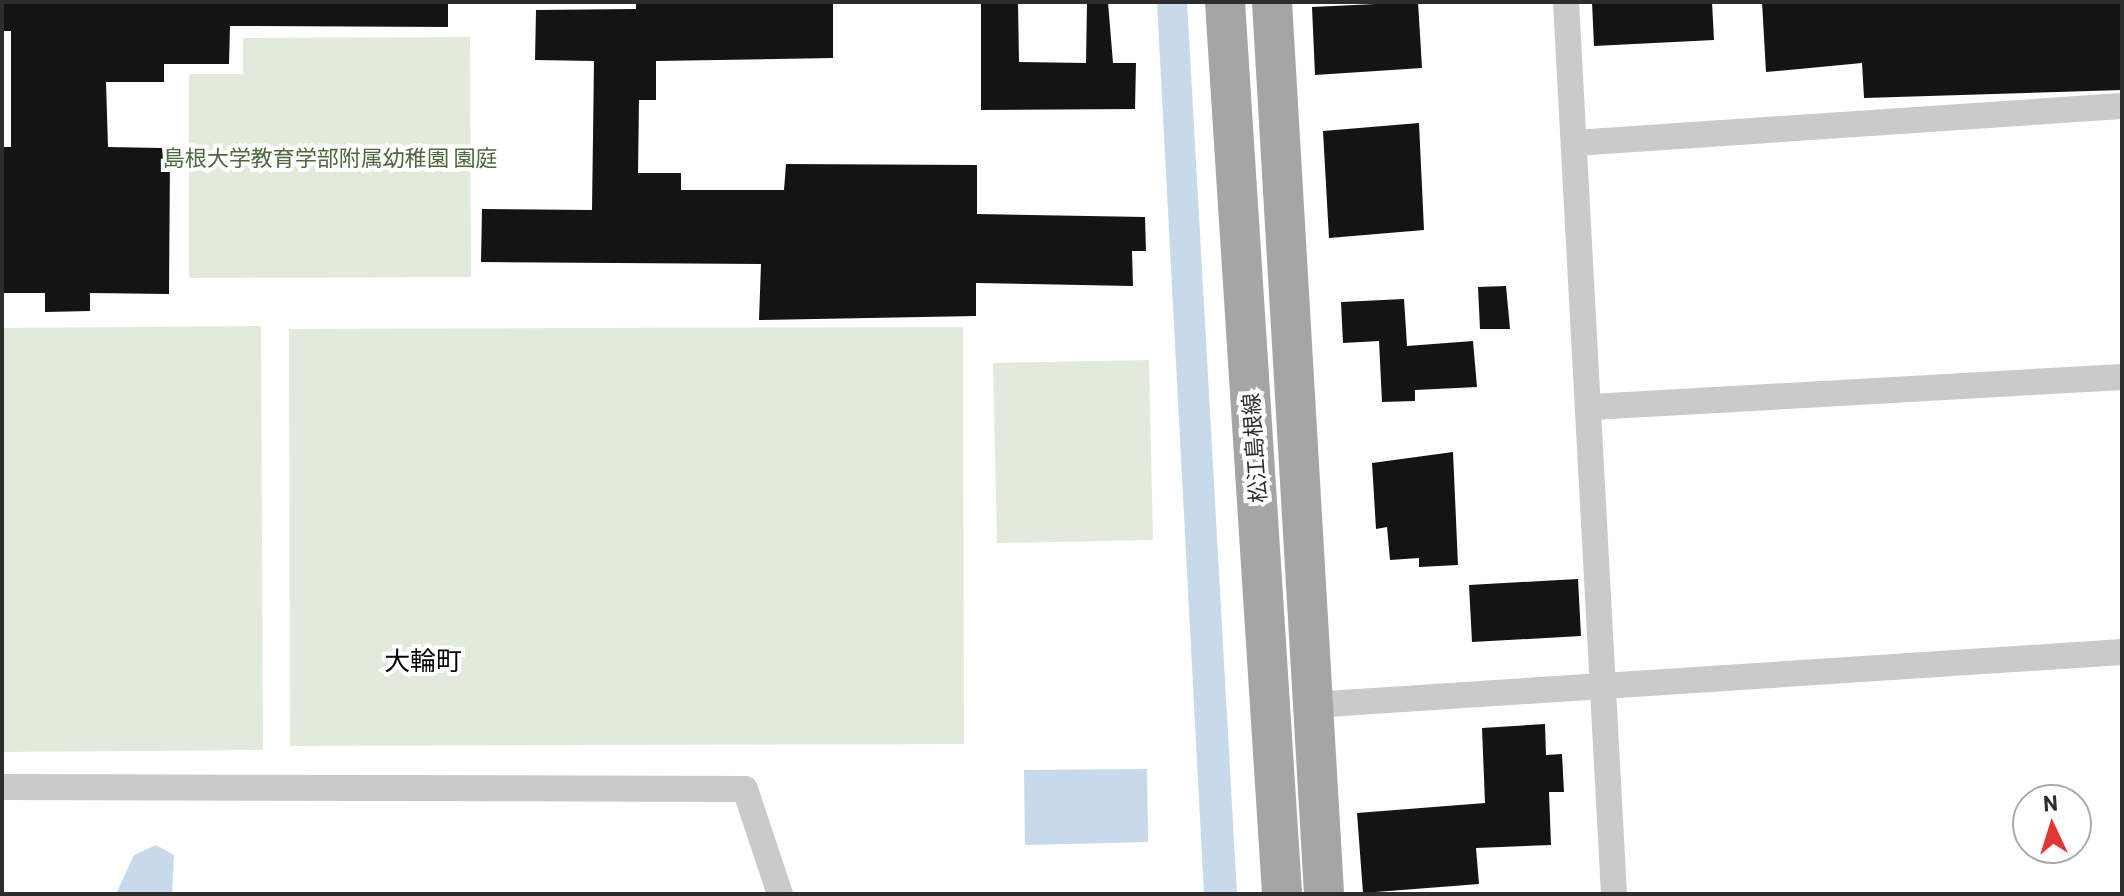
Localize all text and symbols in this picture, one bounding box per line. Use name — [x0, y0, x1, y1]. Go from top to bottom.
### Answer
park label: 島根大学教育学部附属幼稚園 園庭 — [163, 145, 497, 171]
street label: 松江島根線 — [1237, 392, 1271, 504]
district label: 大輪町 — [384, 644, 462, 676]
north arrow — [2012, 784, 2092, 864]
text: N — [2042, 789, 2059, 816]

